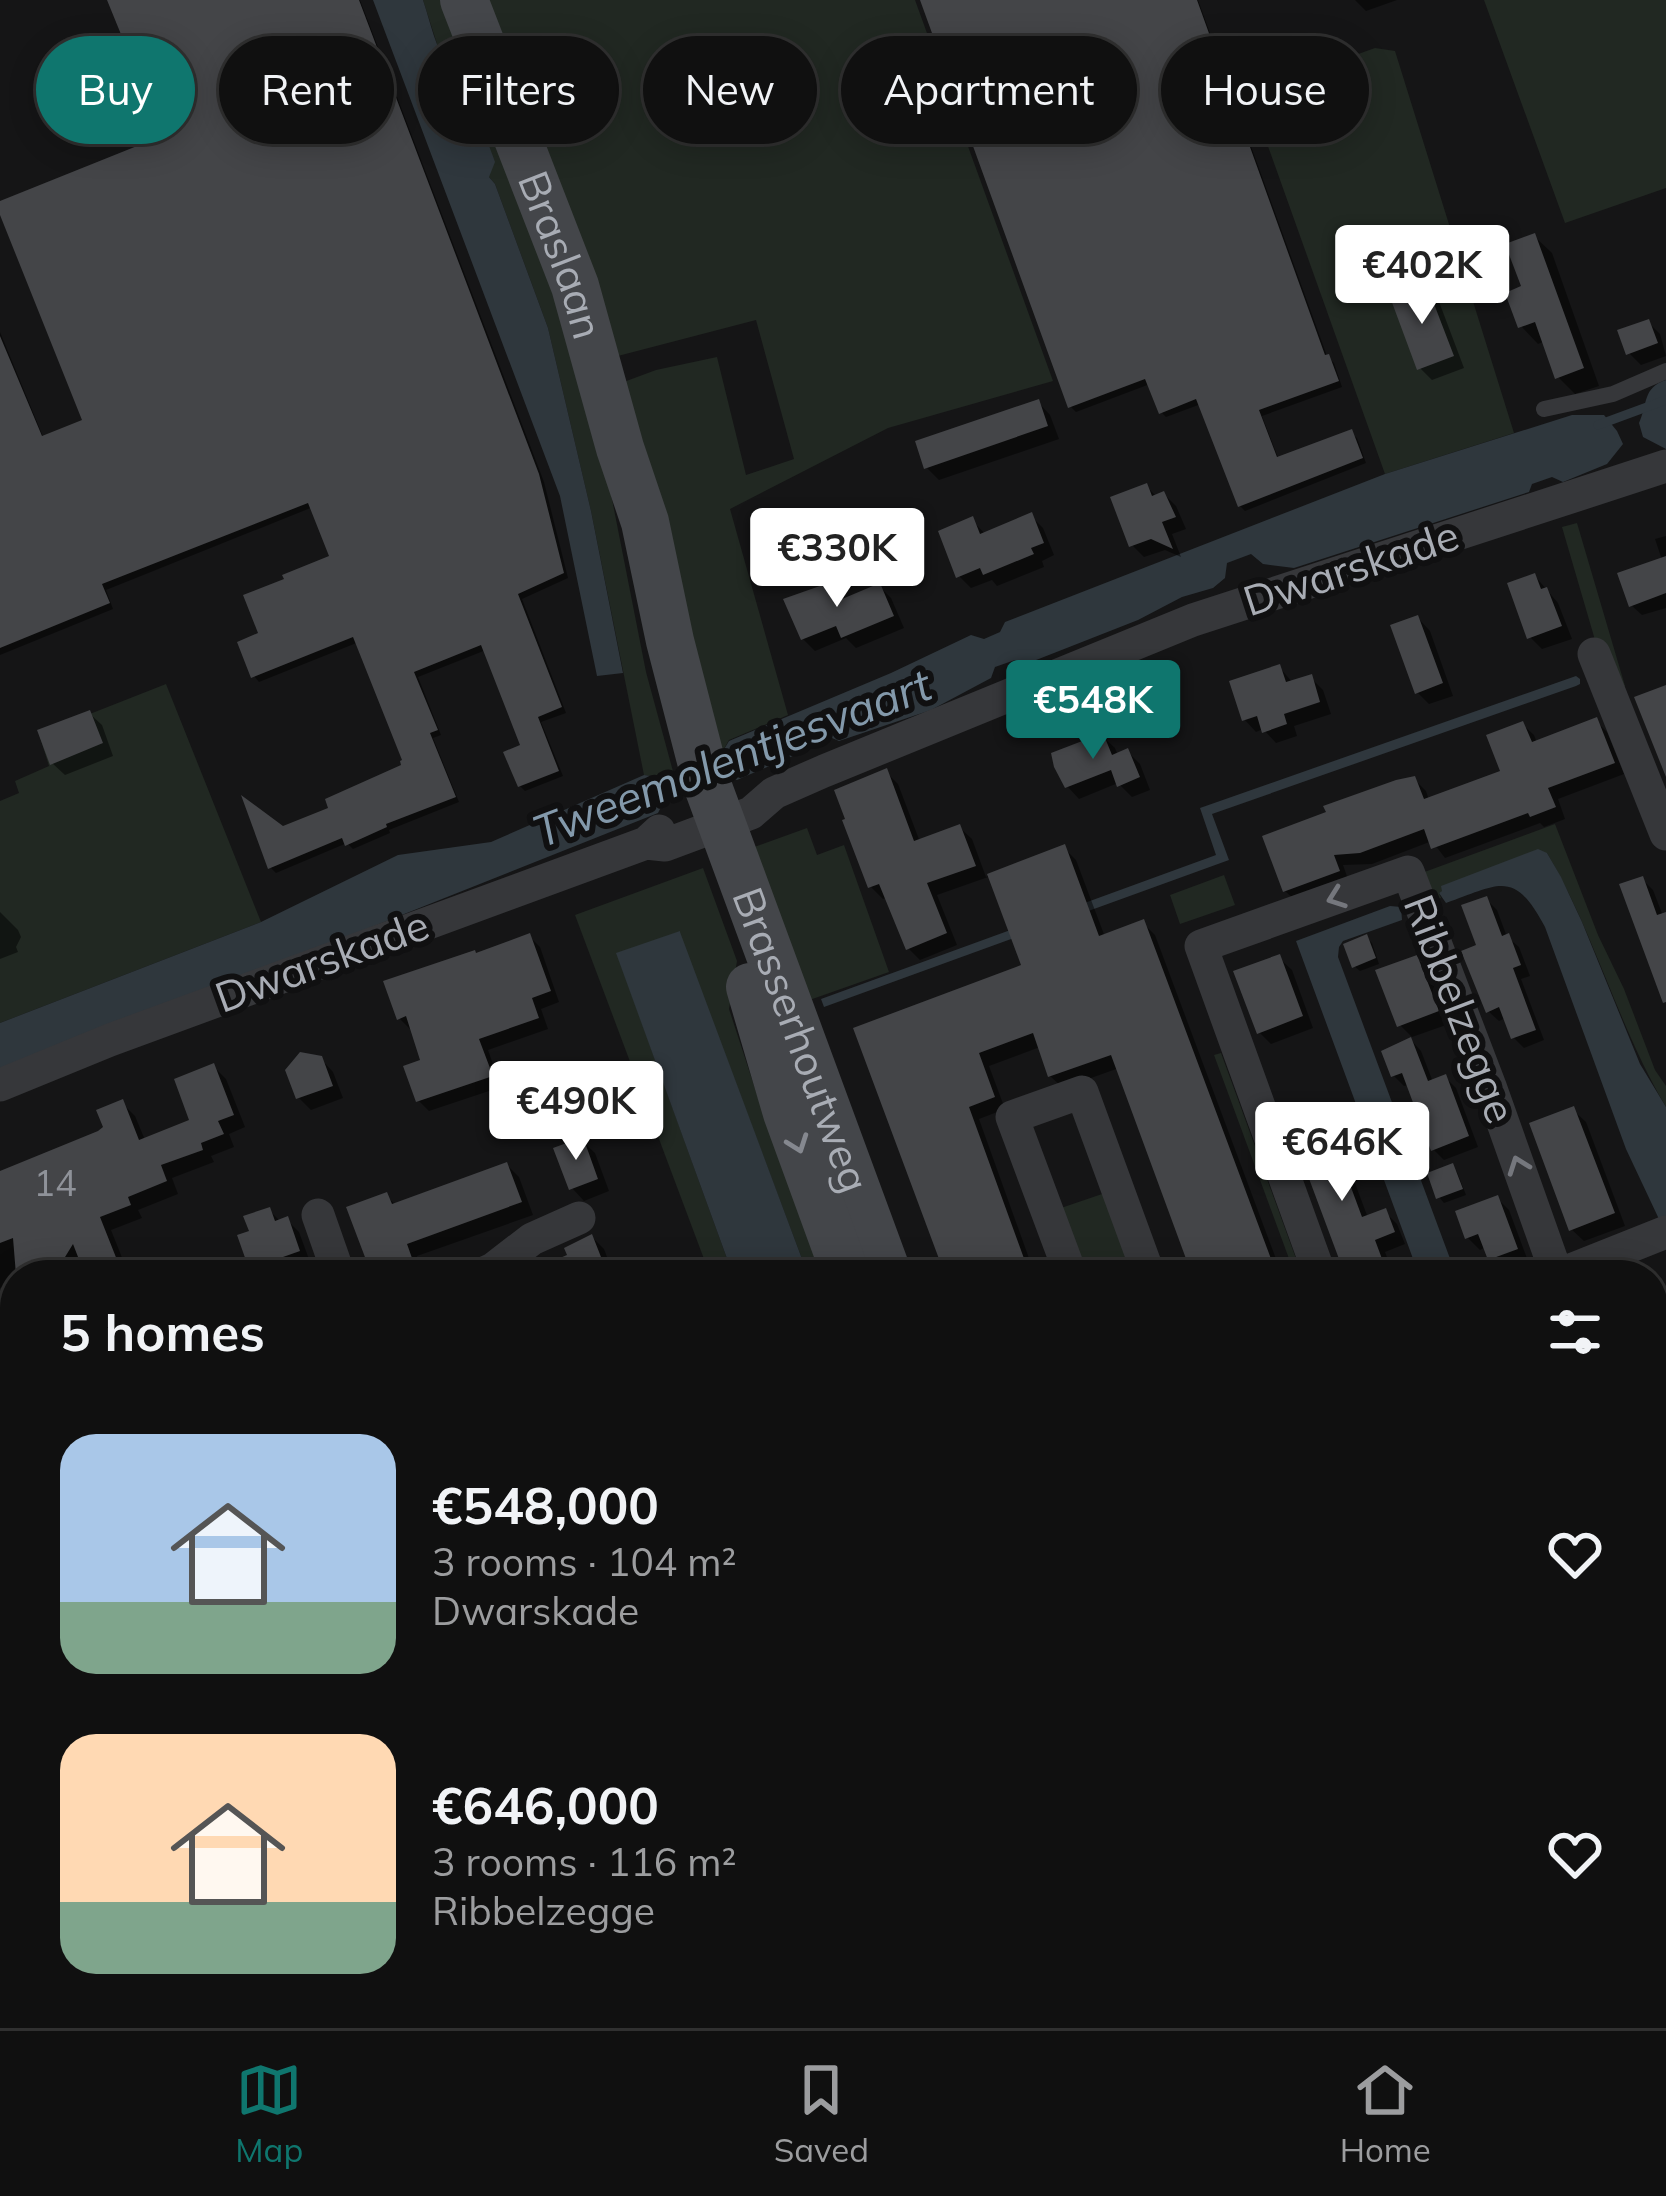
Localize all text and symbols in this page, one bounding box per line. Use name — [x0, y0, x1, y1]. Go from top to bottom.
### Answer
chip: Buy — [36, 36, 195, 144]
chip: Rent — [219, 36, 394, 144]
chip: Filters — [418, 36, 619, 144]
chip: New — [643, 36, 817, 144]
chip: Apartment — [841, 36, 1137, 144]
chip: House — [1161, 36, 1369, 144]
street label: Braslaan — [507, 163, 615, 345]
pin: €402K — [1338, 225, 1506, 327]
text: €402K — [1362, 239, 1482, 288]
pin: €330K — [753, 508, 921, 610]
street label: Dwarskade — [1237, 508, 1465, 627]
text: €330K — [777, 522, 897, 571]
water label: Tweemolentjesvaart — [525, 655, 940, 859]
pin: €548K — [1009, 660, 1177, 762]
text: €548K — [1033, 674, 1153, 723]
street label: Brasserhoutweg — [721, 880, 882, 1199]
one-way arrow — [1326, 884, 1347, 908]
street label: Ribbelzegge — [1393, 887, 1528, 1130]
street label: Dwarskade — [208, 897, 436, 1024]
pin: €490K — [492, 1061, 660, 1163]
text: €490K — [516, 1075, 636, 1124]
pin: €646K — [1258, 1102, 1426, 1204]
text: €646K — [1282, 1116, 1402, 1165]
one-way arrow — [784, 1133, 808, 1154]
one-way arrow — [1508, 1156, 1532, 1177]
house number: 14 — [33, 1160, 77, 1205]
icon: filters — [1542, 1299, 1608, 1365]
text: 5 homes — [60, 1300, 265, 1364]
text: €548,000 — [432, 1473, 659, 1537]
icon: home — [156, 1482, 300, 1626]
icon: heart — [1542, 1521, 1608, 1587]
text: 3 rooms · 104 m² — [432, 1537, 736, 1586]
text: Dwarskade — [432, 1586, 639, 1635]
text: €646,000 — [432, 1773, 659, 1837]
icon: home — [156, 1782, 300, 1926]
icon: heart — [1542, 1821, 1608, 1887]
text: 3 rooms · 116 m² — [432, 1837, 736, 1886]
text: Ribbelzegge — [432, 1886, 655, 1935]
tab: Map — [235, 2057, 303, 2170]
tab: Saved — [774, 2057, 869, 2170]
tab: Home — [1340, 2057, 1431, 2170]

